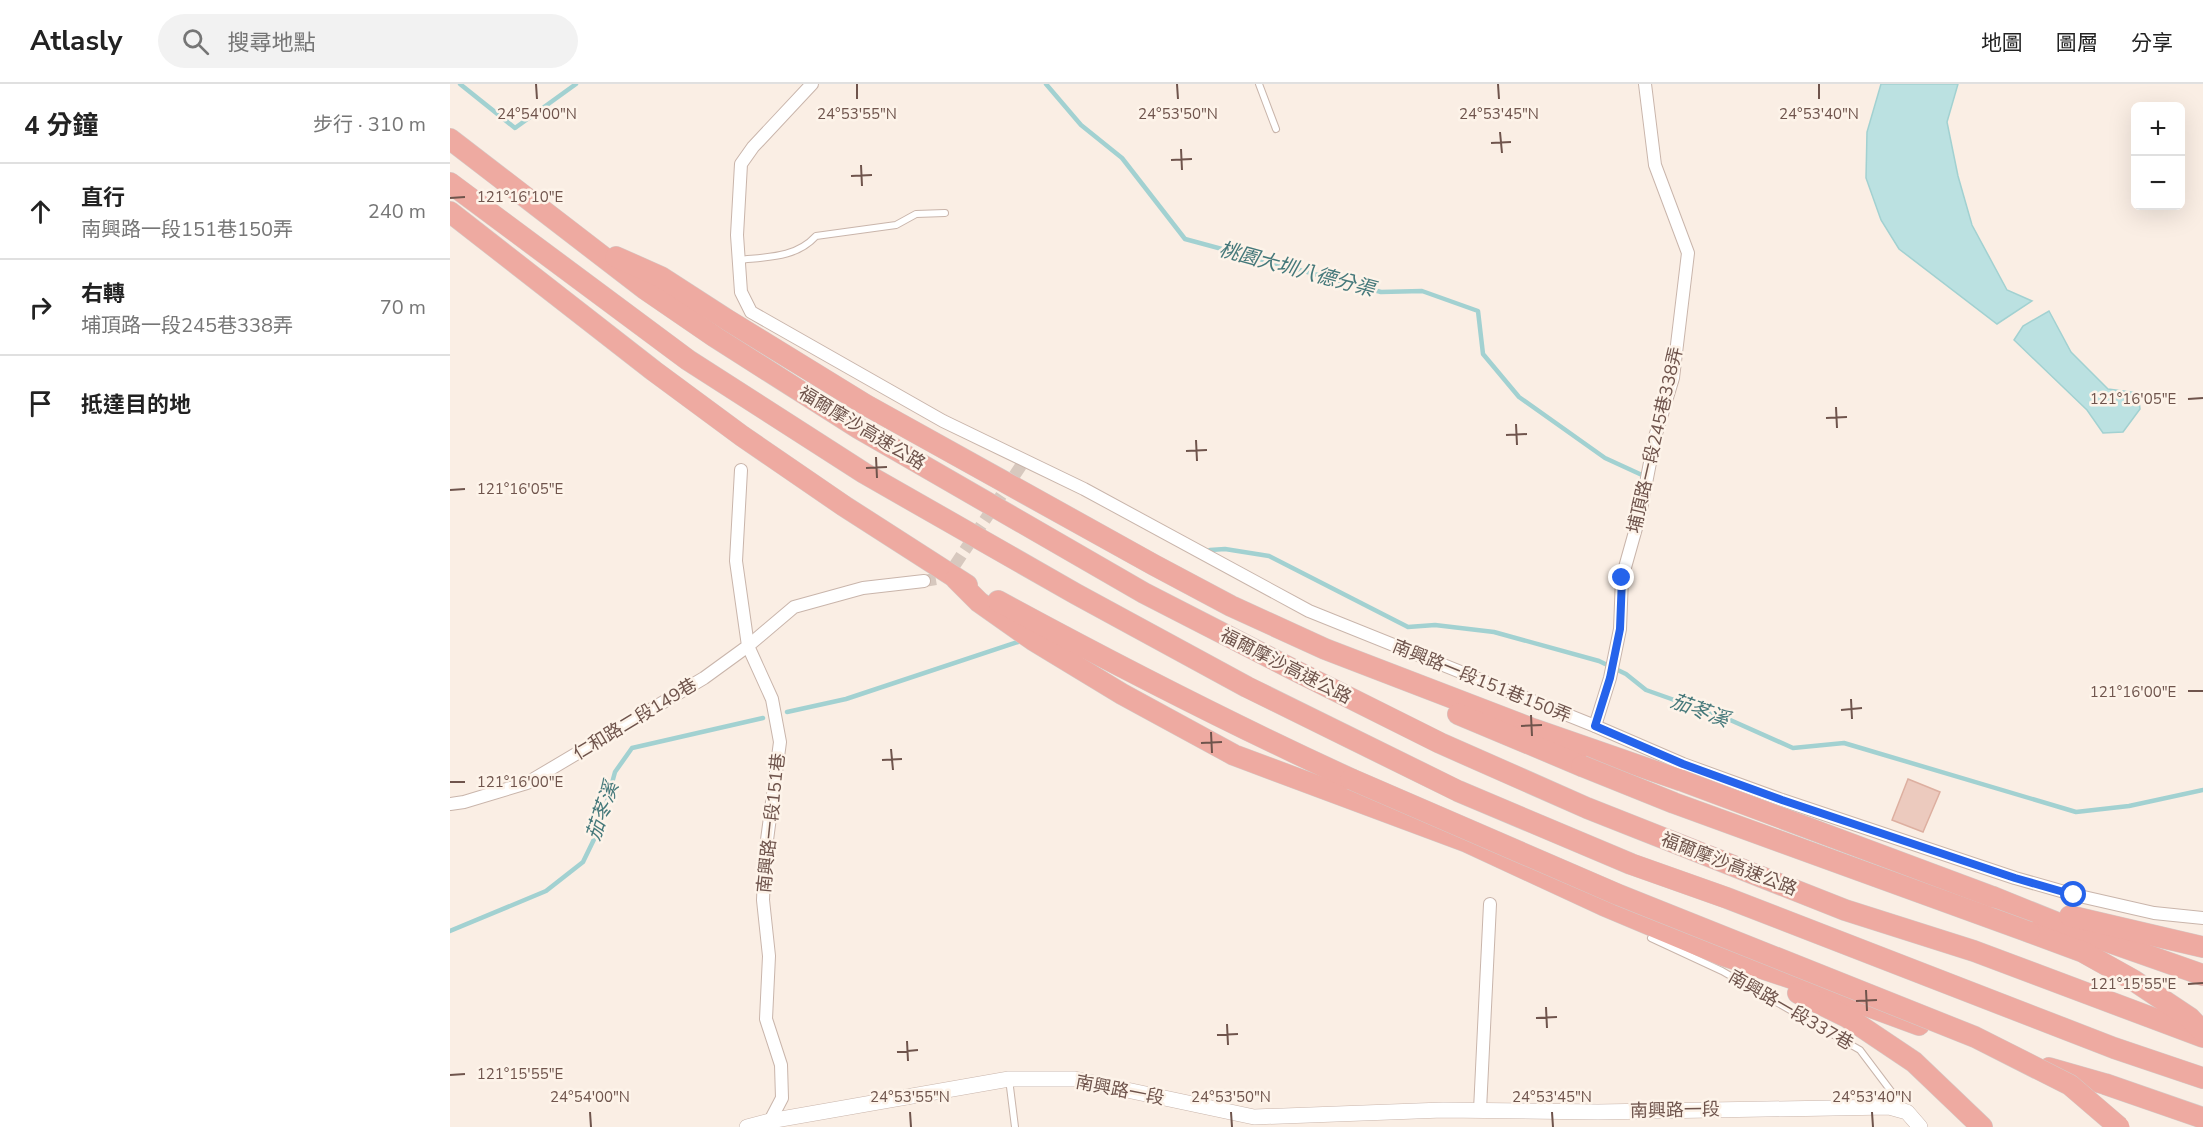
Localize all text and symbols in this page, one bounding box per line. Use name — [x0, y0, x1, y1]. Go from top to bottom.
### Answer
search box — [158, 14, 578, 68]
text: Atlasly — [30, 22, 122, 60]
icon: search — [179, 25, 212, 58]
text: 搜尋地點 — [227, 28, 315, 58]
text: 地圖 — [1981, 29, 2023, 57]
text: 圖層 — [2056, 29, 2098, 57]
text: 分享 — [2131, 29, 2173, 57]
map controls — [2131, 102, 2185, 210]
button: + — [2131, 102, 2185, 156]
text: 24°54'00"N — [497, 104, 577, 124]
text: 24°53'55"N — [817, 104, 897, 124]
text: 24°53'50"N — [1138, 104, 1218, 124]
text: 24°53'45"N — [1459, 104, 1539, 124]
text: 24°53'40"N — [1779, 104, 1859, 124]
text: 4 分鐘 — [24, 108, 99, 143]
text: 步行 · 310 m — [313, 111, 426, 138]
button: − — [2131, 156, 2185, 210]
text: 直行 — [81, 183, 125, 213]
text: 121°16'10"E — [477, 187, 563, 207]
icon: ahead — [24, 195, 57, 228]
text: 240 m — [368, 198, 426, 225]
text: 南興路一段151巷150弄 — [81, 216, 293, 243]
water label: 桃園大圳八德分渠 — [1216, 236, 1381, 304]
text: 右轉 — [81, 279, 125, 309]
icon: right — [24, 291, 57, 324]
text: 70 m — [380, 294, 426, 321]
text: 埔頂路一段245巷338弄 — [81, 312, 293, 339]
street label: 埔頂路一段245巷338弄 — [1622, 344, 1688, 536]
street label: 福爾摩沙高速公路 — [794, 381, 930, 475]
icon: arrive — [24, 387, 57, 420]
text: 121°16'05"E — [2090, 389, 2176, 409]
text: 抵達目的地 — [81, 390, 191, 420]
text: 121°16'05"E — [477, 479, 563, 499]
route end — [1608, 564, 1634, 590]
street label: 福爾摩沙高速公路 — [1216, 623, 1356, 709]
street label: 南興路一段151巷150弄 — [1389, 634, 1575, 728]
street label: 仁和路二段149巷 — [569, 673, 701, 765]
text: 121°16'00"E — [2090, 682, 2176, 702]
water label: 茄苳溪 — [1667, 688, 1735, 734]
street label: 南興路一段151巷 — [752, 752, 790, 894]
text: 121°16'00"E — [477, 772, 563, 792]
water label: 茄苳溪 — [580, 776, 626, 844]
street label: 福爾摩沙高速公路 — [1657, 827, 1801, 901]
route start — [2060, 881, 2086, 907]
street label: 南興路一段337巷 — [1724, 965, 1858, 1055]
text: 121°15'55"E — [2090, 974, 2176, 994]
text: 121°15'55"E — [477, 1064, 563, 1084]
street label: 南興路一段 — [1074, 1070, 1166, 1110]
text: 24°54'00"N — [550, 1087, 630, 1107]
text: 24°53'55"N — [870, 1087, 950, 1107]
text: 24°53'50"N — [1191, 1087, 1271, 1107]
text: 24°53'45"N — [1512, 1087, 1592, 1107]
text: 24°53'40"N — [1832, 1087, 1912, 1107]
street label: 南興路一段 — [1630, 1097, 1720, 1123]

